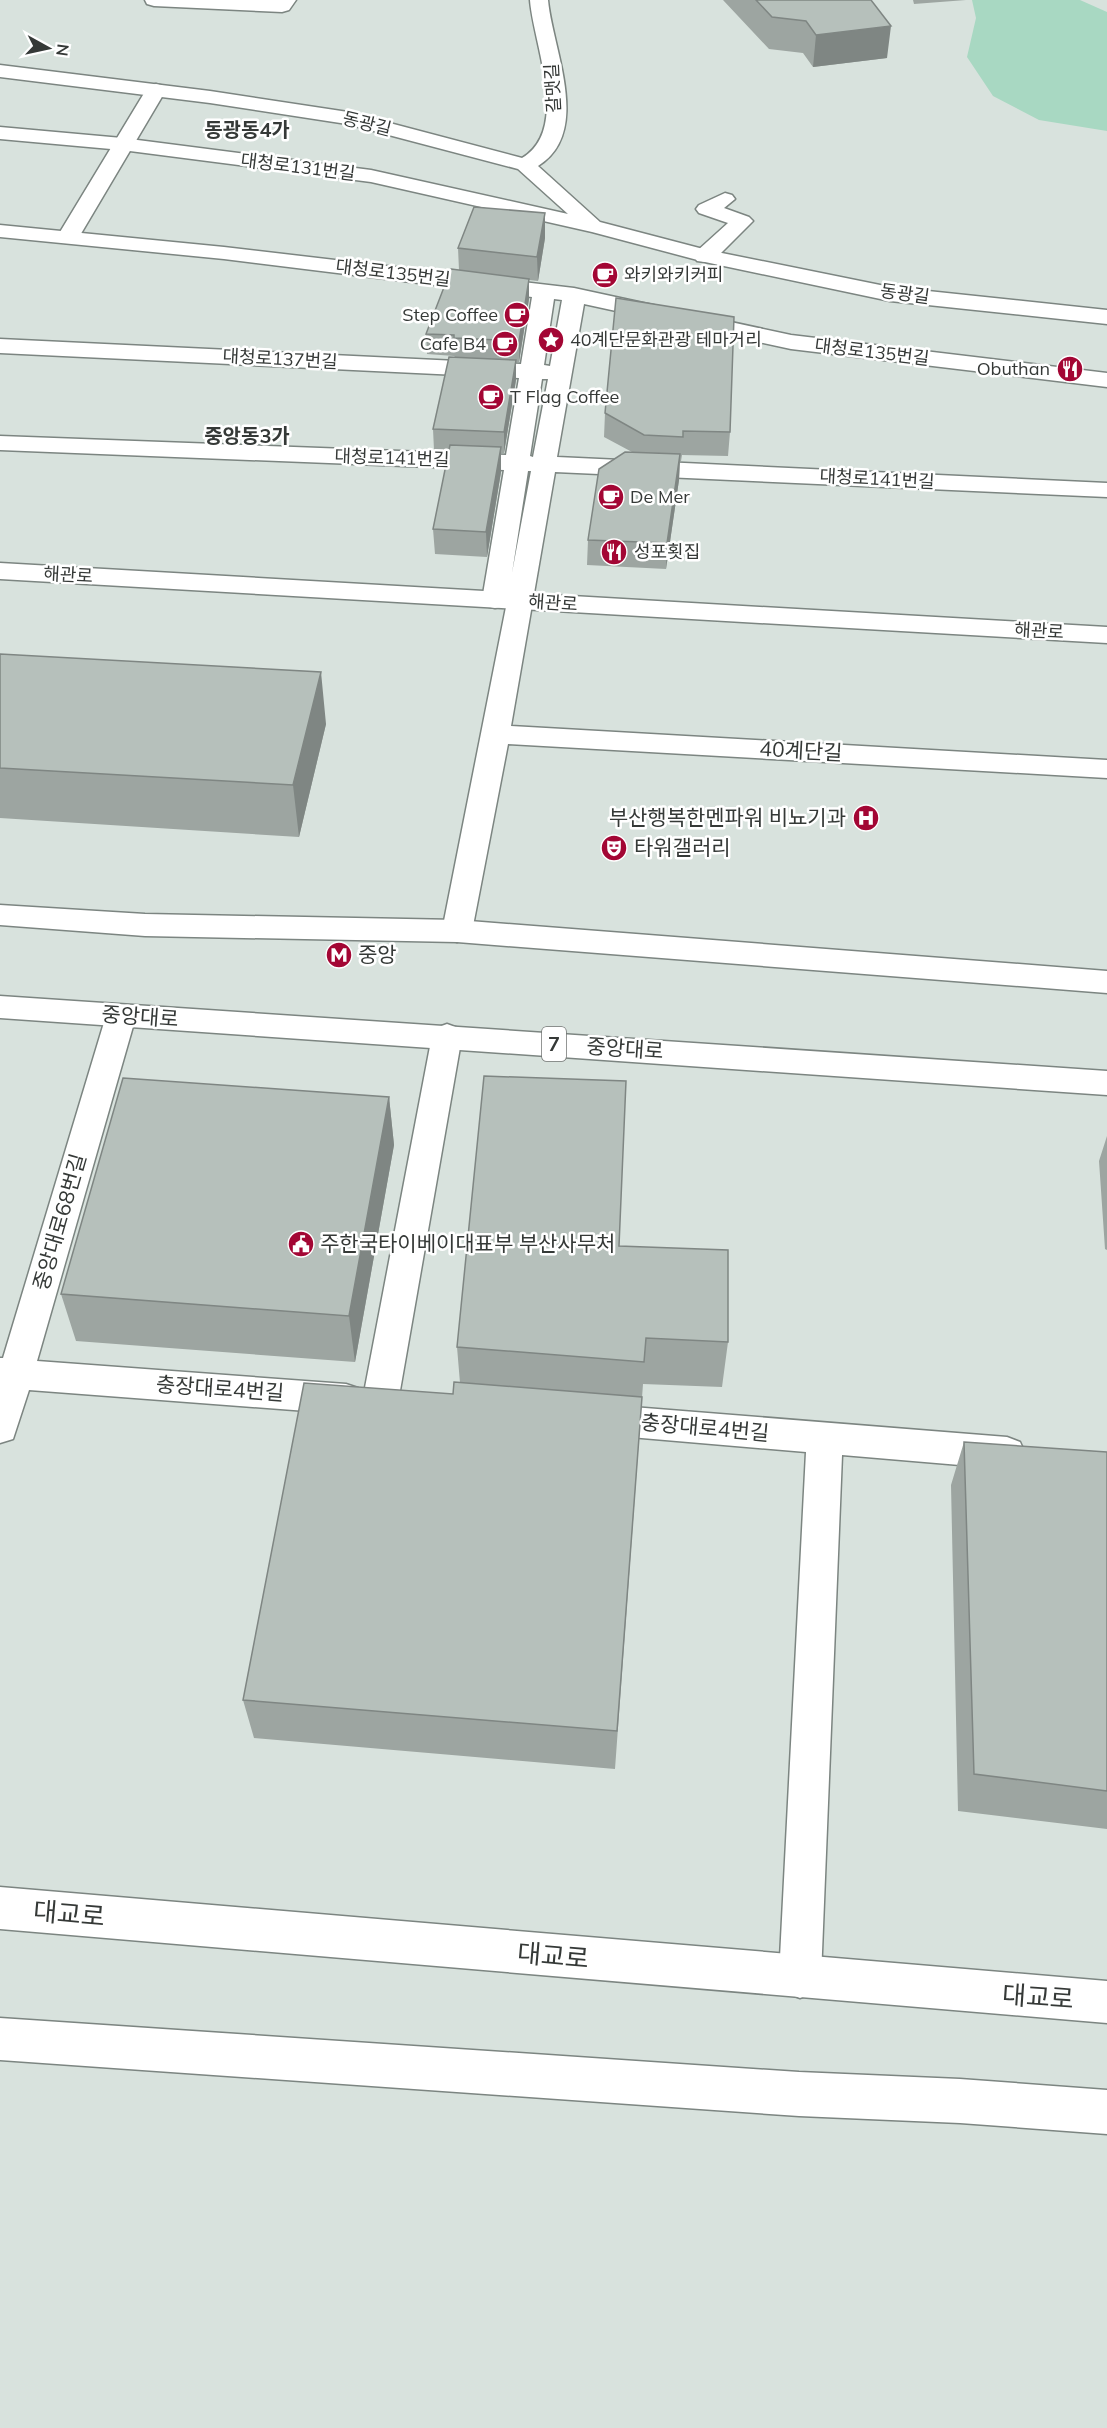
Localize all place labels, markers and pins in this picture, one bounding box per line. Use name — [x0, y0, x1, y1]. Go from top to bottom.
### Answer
cafe icon: 와키와키커피 — [590, 260, 620, 290]
place label: 와키와키커피 — [624, 263, 723, 286]
cafe icon: Step Coffee — [502, 300, 532, 330]
place label: Step Coffee — [402, 303, 498, 326]
place icon: 40계단문화관광 테마거리 — [536, 325, 566, 355]
place label: 40계단문화관광 테마거리 — [570, 328, 762, 351]
cafe icon: Cafe B4 — [490, 329, 520, 359]
place label: Cafe B4 — [420, 332, 486, 355]
restaurant icon: Obuthan — [1055, 354, 1085, 384]
place label: Obuthan — [977, 357, 1050, 380]
cafe icon: T Flag Coffee — [476, 382, 506, 412]
place label: T Flag Coffee — [510, 385, 619, 408]
cafe icon: De Mer — [596, 482, 626, 512]
place label: De Mer — [630, 485, 690, 508]
restaurant icon: 성포횟집 — [599, 537, 629, 567]
place label: 성포횟집 — [634, 540, 700, 563]
hospital icon: 부산행복한멘파워 비뇨기과 — [851, 803, 881, 833]
place label: 부산행복한멘파워 비뇨기과 — [609, 804, 846, 830]
theatre icon: 타워갤러리 — [599, 833, 629, 863]
place label: 타워갤러리 — [634, 834, 731, 860]
metro station icon: 중앙 — [324, 940, 354, 970]
place label: 중앙 — [358, 941, 397, 967]
public building icon: 주한국타이베이대표부 부산사무처 — [286, 1229, 316, 1259]
place label: 주한국타이베이대표부 부산사무처 — [320, 1230, 615, 1256]

